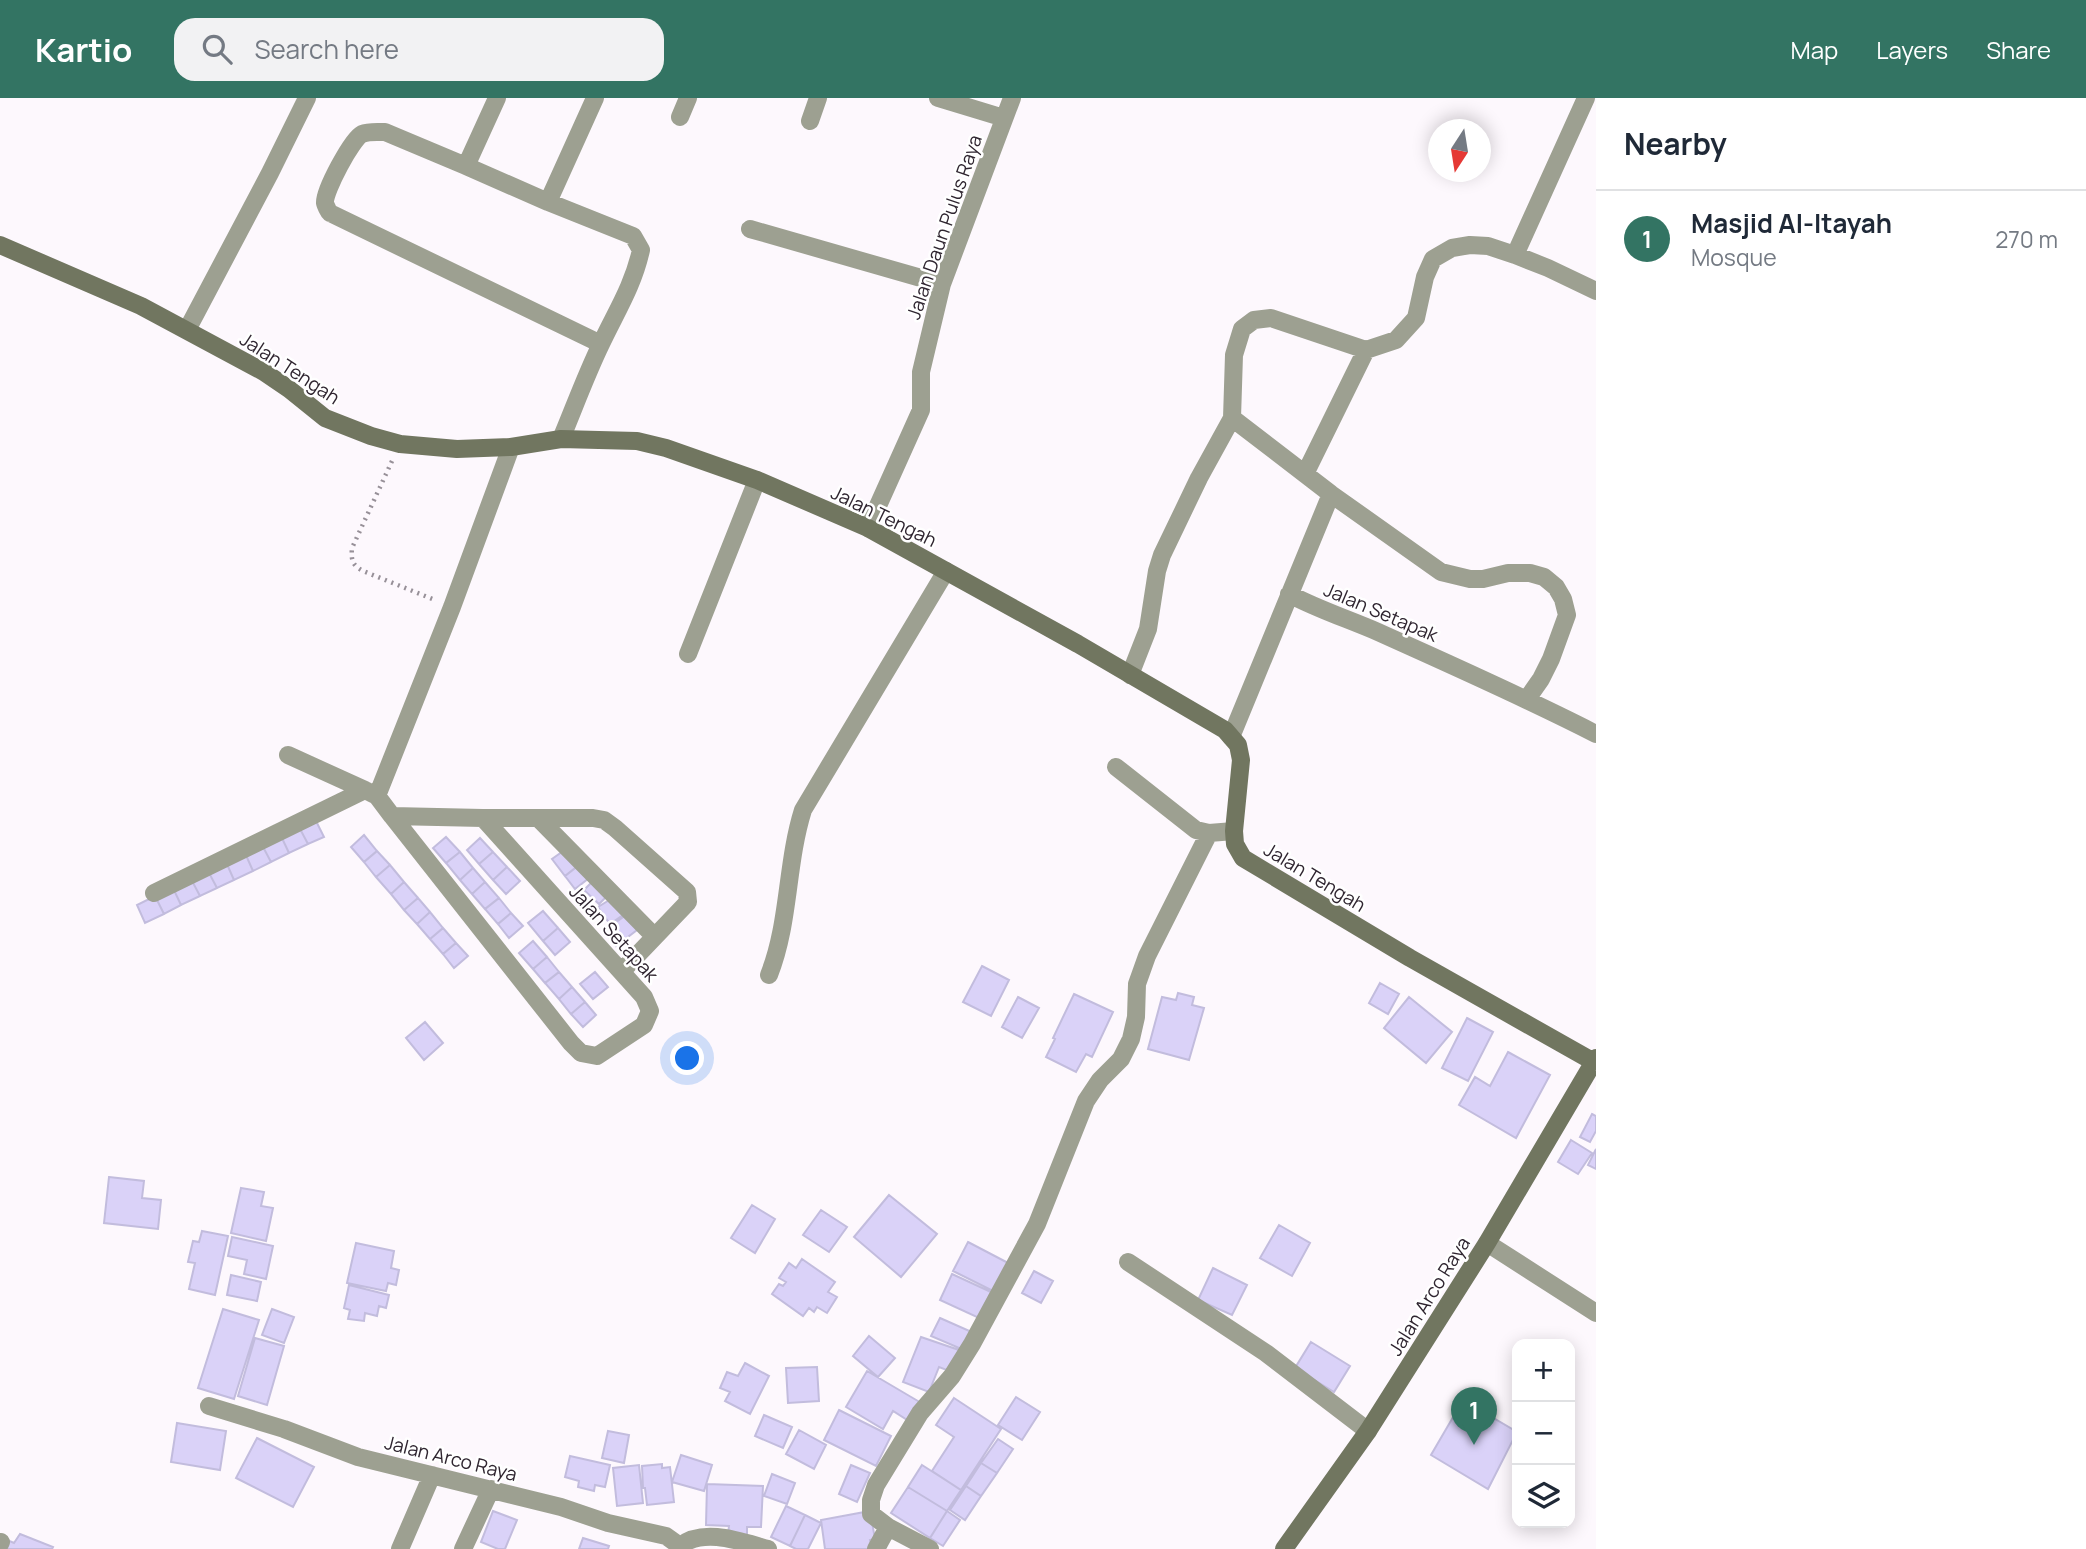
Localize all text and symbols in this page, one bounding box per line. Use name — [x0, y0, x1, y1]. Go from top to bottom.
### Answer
search box — [174, 18, 664, 81]
text: Kartio — [35, 27, 132, 72]
icon: search — [198, 30, 236, 68]
text: Search here — [254, 31, 399, 67]
text: Map — [1791, 33, 1838, 66]
text: Layers — [1876, 33, 1948, 66]
text: Share — [1986, 33, 2051, 66]
north arrow — [1428, 119, 1491, 182]
text: Nearby — [1624, 123, 1727, 164]
street label: Jalan Daun Pulus Raya — [900, 131, 988, 323]
text: Masjid Al-Itayah — [1691, 205, 1892, 241]
text: 1 — [1642, 223, 1652, 255]
text: 270 m — [1995, 223, 2058, 255]
text: Mosque — [1691, 241, 1777, 273]
street label: Jalan Tengah — [235, 326, 345, 410]
street label: Jalan Tengah — [827, 479, 941, 553]
street label: Jalan Setapak — [1320, 576, 1443, 648]
street label: Jalan Tengah — [1259, 836, 1371, 918]
street label: Jalan Setapak — [564, 879, 665, 987]
your location — [670, 1041, 704, 1075]
street label: Jalan Arco Raya — [1382, 1232, 1476, 1360]
map controls — [1512, 1339, 1575, 1528]
button: + — [1512, 1339, 1575, 1402]
pin: 1 — [1451, 1387, 1497, 1445]
button: − — [1512, 1402, 1575, 1465]
street label: Jalan Arco Raya — [382, 1429, 520, 1487]
button: layers — [1512, 1465, 1575, 1528]

